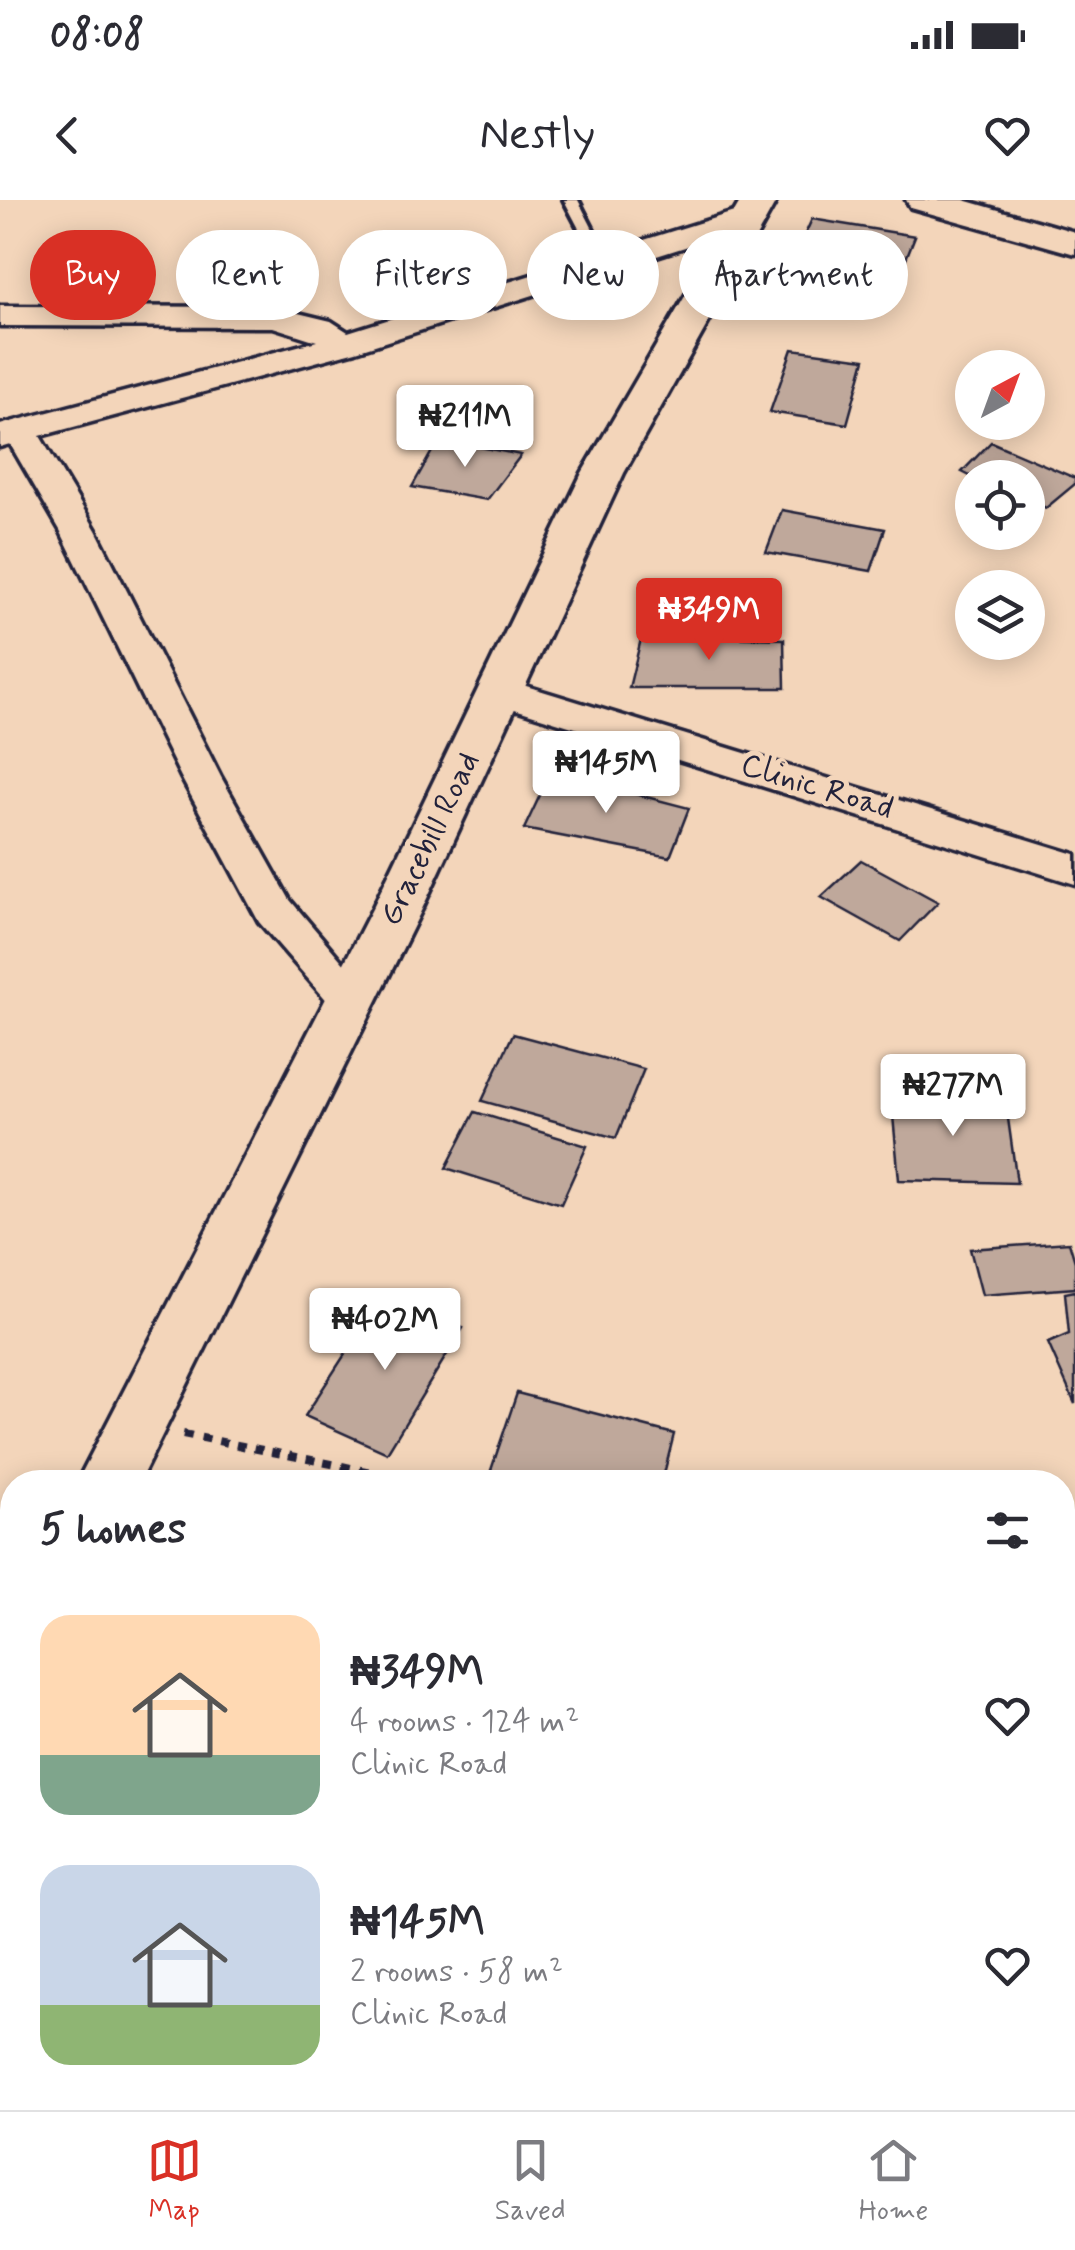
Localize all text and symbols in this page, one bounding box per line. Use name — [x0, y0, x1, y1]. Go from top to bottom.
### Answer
text: 08:08 — [50, 11, 144, 60]
text: Nestly — [479, 106, 596, 165]
icon: back — [40, 108, 95, 163]
icon: heart — [980, 108, 1035, 163]
chip: Buy — [30, 230, 156, 320]
chip: Rent — [176, 230, 319, 320]
chip: Filters — [339, 230, 507, 320]
chip: New — [527, 230, 659, 320]
chip: Apartment — [679, 230, 908, 320]
north arrow — [955, 350, 1045, 440]
map controls — [955, 350, 1045, 660]
pin: ₦211M — [395, 385, 535, 470]
text: ₦211M — [418, 396, 512, 438]
button: locate — [955, 460, 1045, 550]
button: layers — [955, 570, 1045, 660]
pin: ₦349M — [639, 578, 779, 663]
text: ₦349M — [658, 589, 760, 631]
pin: ₦145M — [536, 731, 676, 816]
text: ₦145M — [555, 742, 657, 784]
street label: Clinic Road — [736, 744, 898, 830]
street label: Gracebill Road — [370, 745, 490, 933]
pin: ₦277M — [883, 1054, 1023, 1139]
text: ₦277M — [903, 1065, 1003, 1107]
pin: ₦402M — [315, 1288, 455, 1373]
text: ₦402M — [331, 1299, 439, 1341]
text: 5 homes — [40, 1503, 186, 1558]
icon: filters — [980, 1503, 1035, 1558]
text: ₦349M — [350, 1646, 484, 1701]
icon: home — [120, 1655, 240, 1775]
icon: heart — [980, 1688, 1035, 1743]
text: 4 rooms · 124 m² — [350, 1701, 579, 1743]
text: Clinic Road — [350, 1743, 507, 1785]
text: ₦145M — [350, 1896, 485, 1951]
icon: home — [120, 1905, 240, 2025]
icon: heart — [980, 1938, 1035, 1993]
text: 2 rooms · 58 m² — [350, 1951, 563, 1993]
text: Clinic Road — [350, 1993, 507, 2035]
tab: Map — [147, 2133, 202, 2230]
tab: Saved — [495, 2133, 566, 2230]
tab: Home — [859, 2133, 928, 2230]

